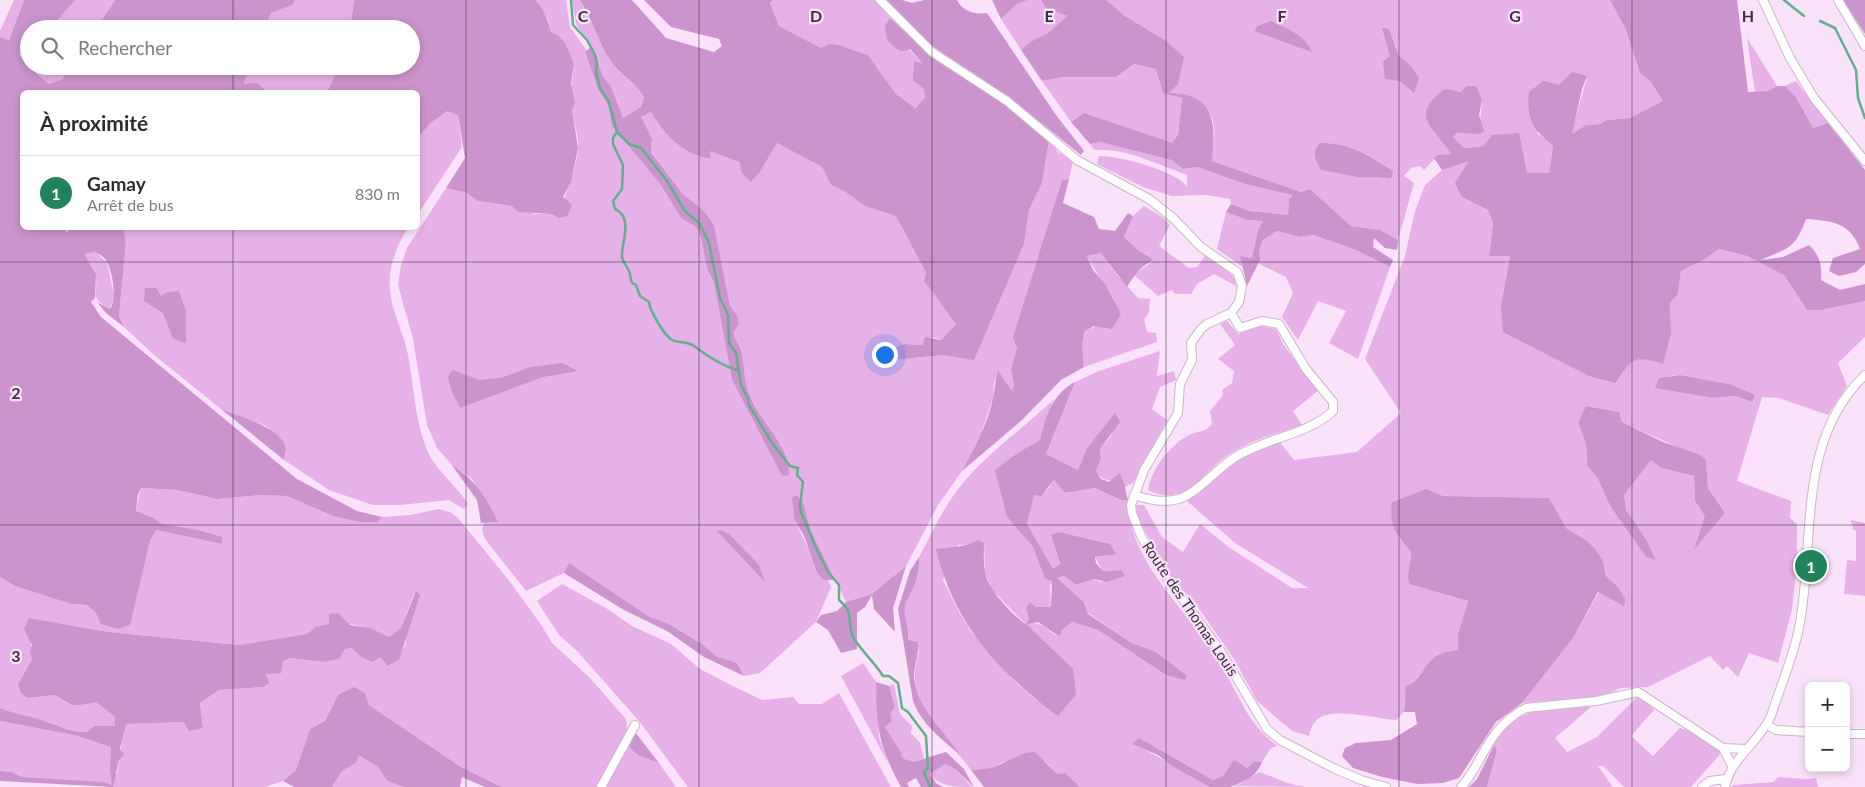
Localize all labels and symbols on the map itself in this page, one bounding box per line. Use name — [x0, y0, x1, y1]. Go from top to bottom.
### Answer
text: C — [578, 6, 589, 25]
text: D — [810, 6, 822, 25]
text: E — [1044, 6, 1054, 25]
text: F — [1277, 6, 1287, 25]
text: G — [1509, 6, 1521, 25]
text: H — [1742, 6, 1754, 25]
your location — [872, 342, 898, 368]
text: 2 — [11, 383, 21, 402]
street label: Route des Thomas Louis — [1139, 538, 1243, 679]
pin: 1 — [1795, 547, 1827, 585]
text: 3 — [11, 646, 21, 665]

